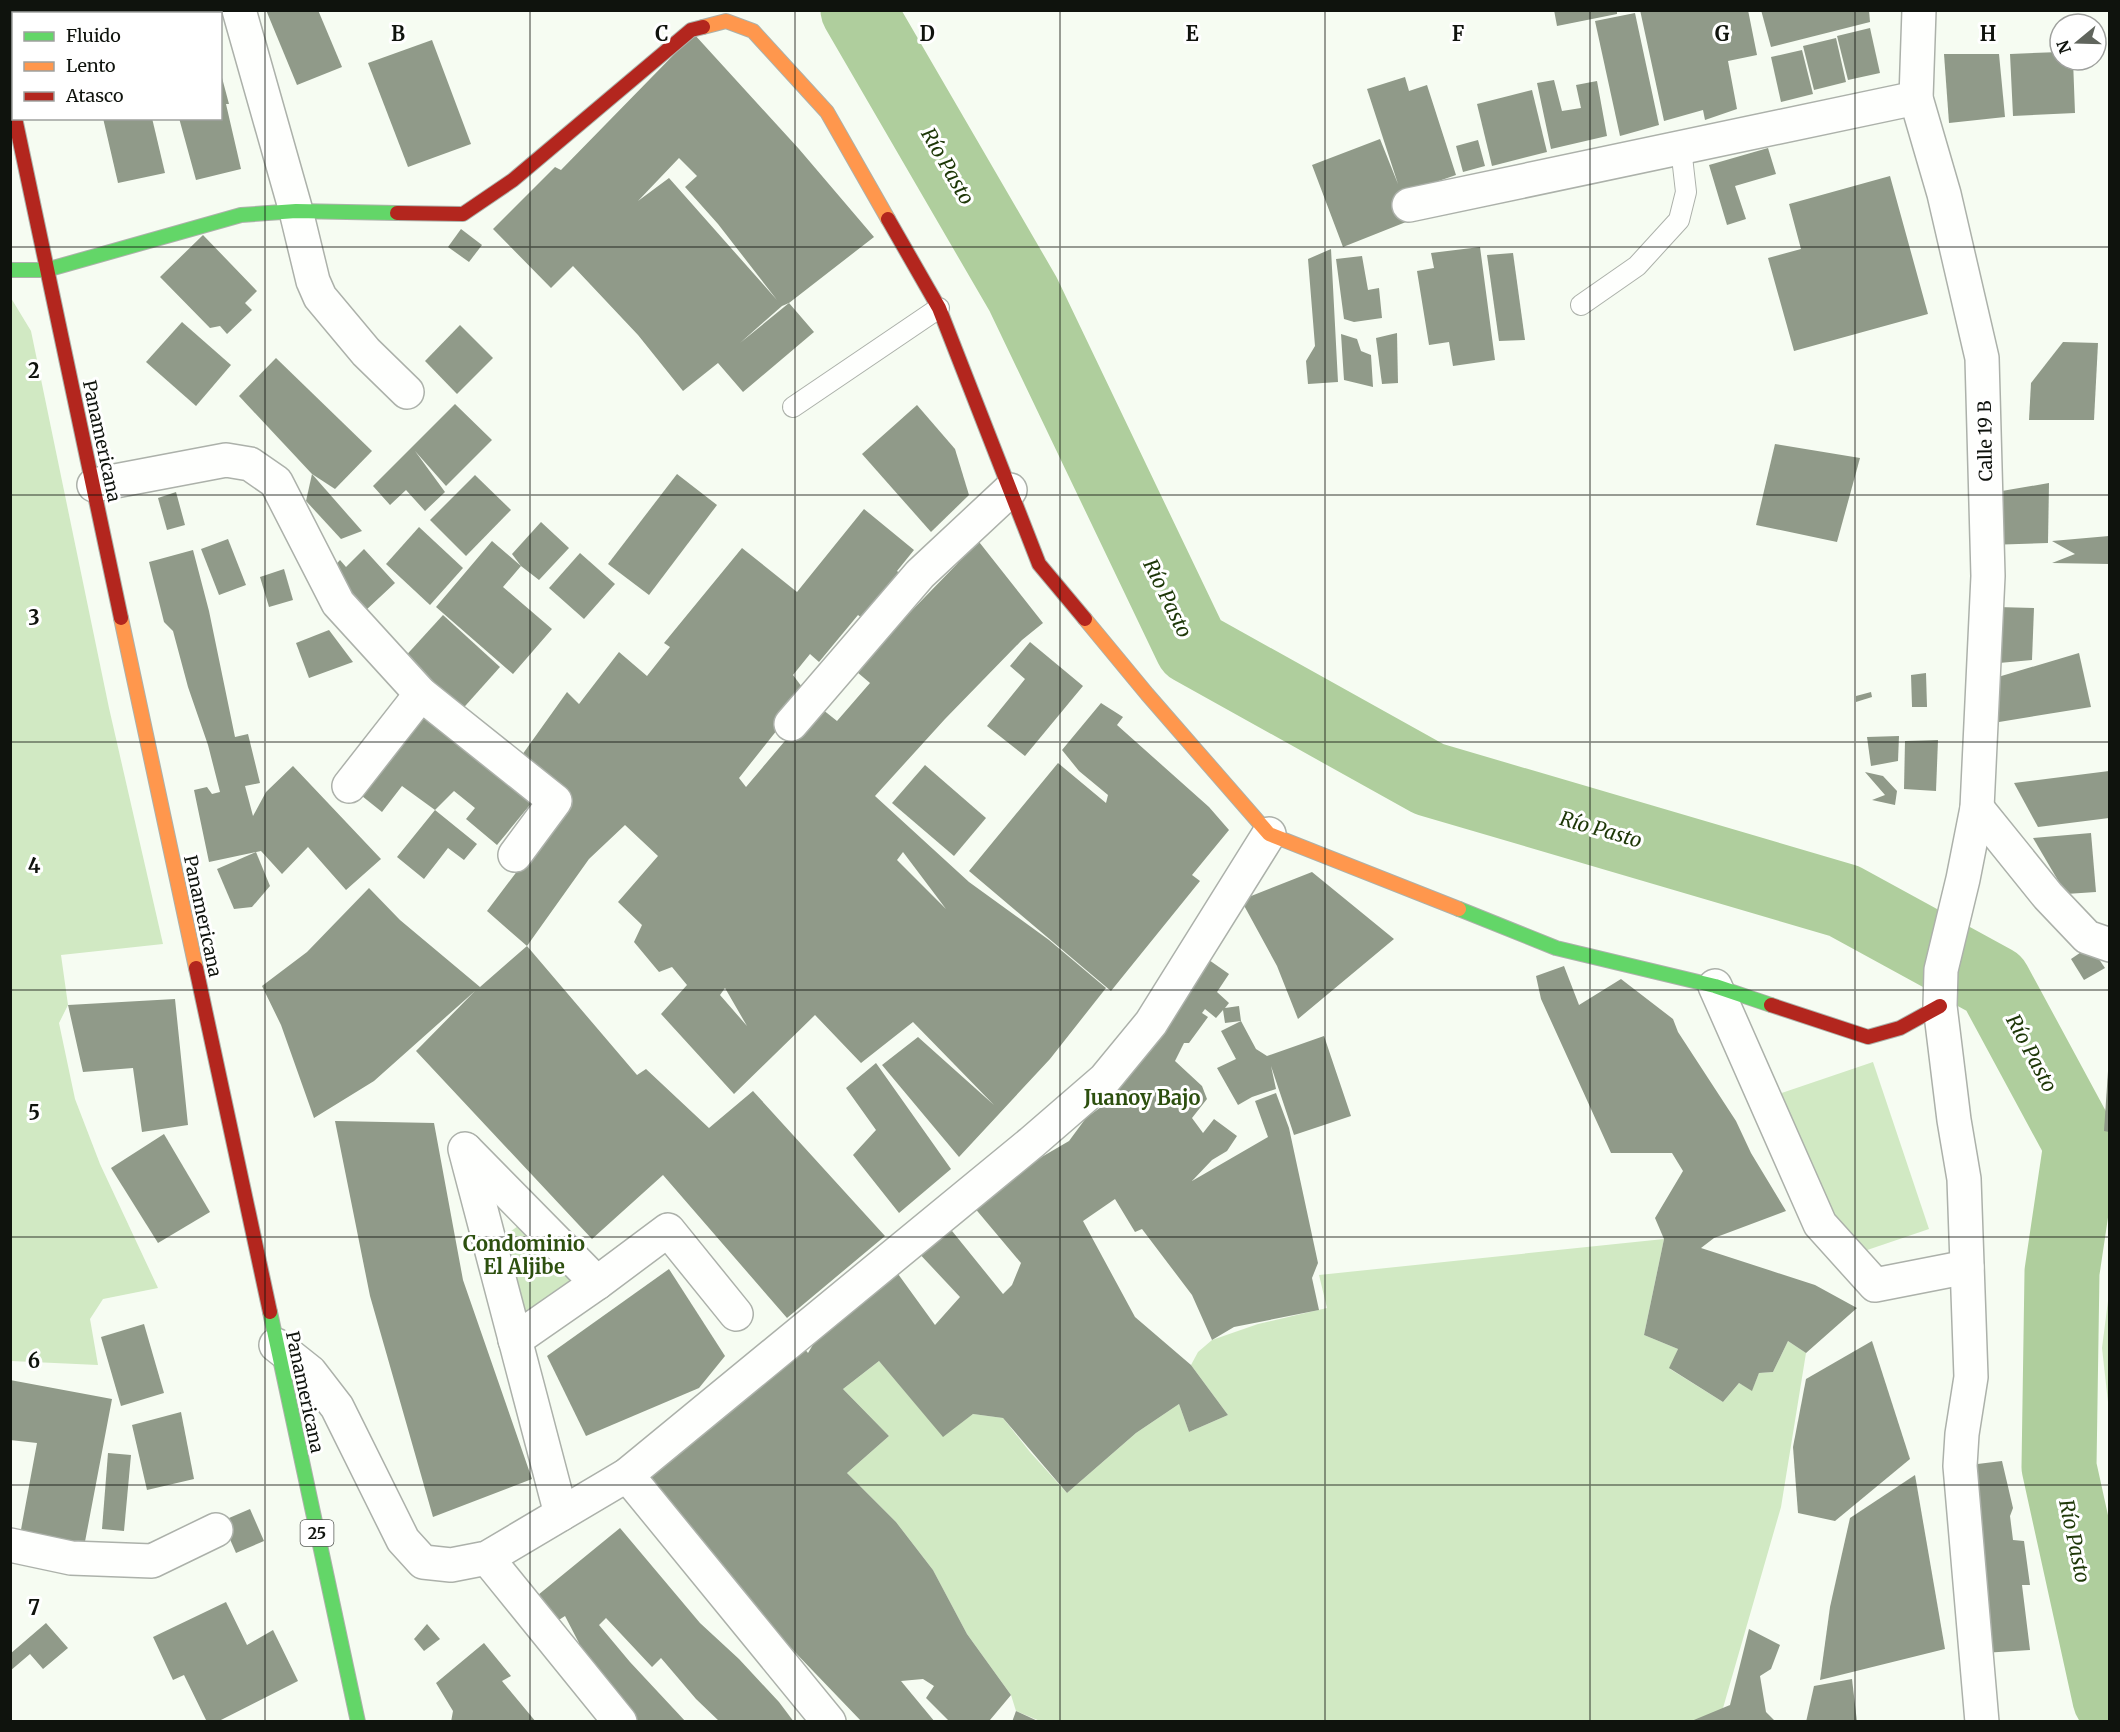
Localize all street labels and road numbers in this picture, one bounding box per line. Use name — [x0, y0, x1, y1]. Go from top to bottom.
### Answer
street label: Panamericana — [78, 378, 126, 504]
street label: Calle 19 B — [1973, 400, 1997, 482]
street label: Panamericana — [179, 853, 227, 979]
street label: Panamericana — [281, 1329, 329, 1455]
road number: 25 — [300, 1520, 334, 1546]

